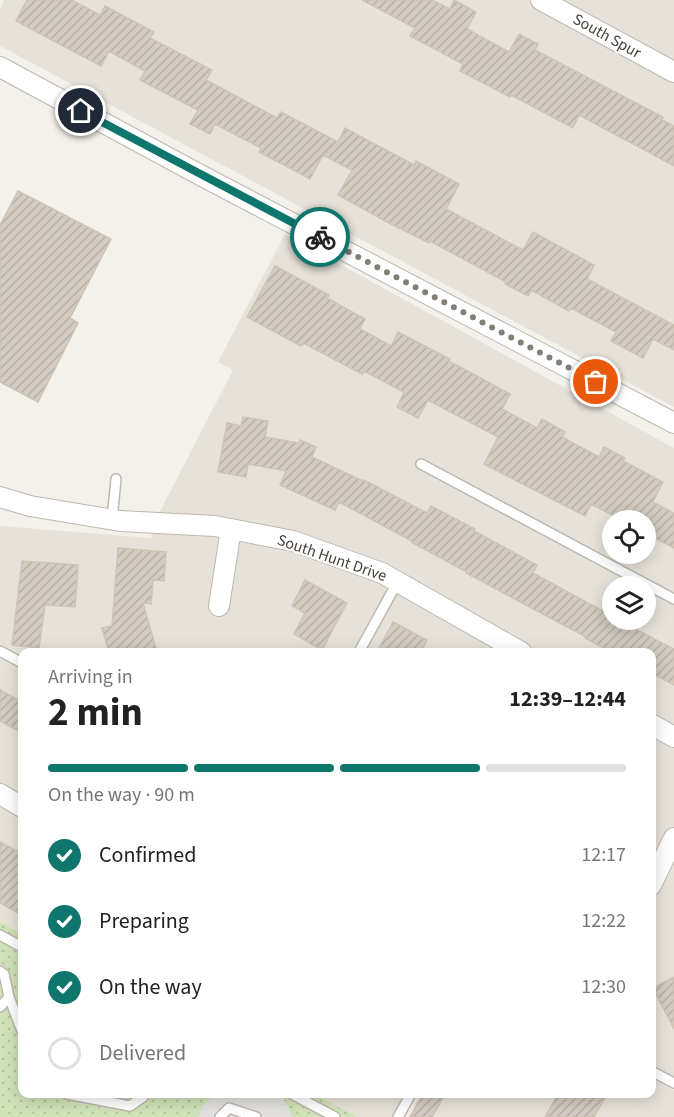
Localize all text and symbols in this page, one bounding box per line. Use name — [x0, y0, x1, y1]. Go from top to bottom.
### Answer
street label: South Spur — [569, 8, 645, 64]
pin — [55, 85, 106, 136]
icon: home — [64, 94, 97, 127]
courier — [290, 207, 350, 267]
icon: bike — [304, 221, 337, 254]
pin — [570, 356, 621, 407]
icon: bag — [579, 365, 612, 398]
map controls — [602, 510, 656, 630]
button: locate — [602, 510, 656, 564]
street label: South Hunt Drive — [274, 529, 390, 587]
button: layers — [602, 576, 656, 630]
text: Arriving in — [48, 663, 133, 691]
text: 12:39–12:44 — [509, 683, 626, 715]
text: 2 min — [48, 685, 143, 741]
text: On the way · 90 m — [48, 781, 195, 809]
icon: check — [48, 839, 81, 872]
text: Confirmed — [99, 839, 196, 871]
text: 12:17 — [581, 841, 626, 869]
icon: check — [48, 905, 81, 938]
text: Preparing — [99, 905, 189, 937]
text: 12:22 — [581, 907, 626, 935]
icon: check — [48, 971, 81, 1004]
text: On the way — [99, 971, 202, 1003]
text: 12:30 — [581, 973, 626, 1001]
text: Delivered — [99, 1037, 186, 1069]

